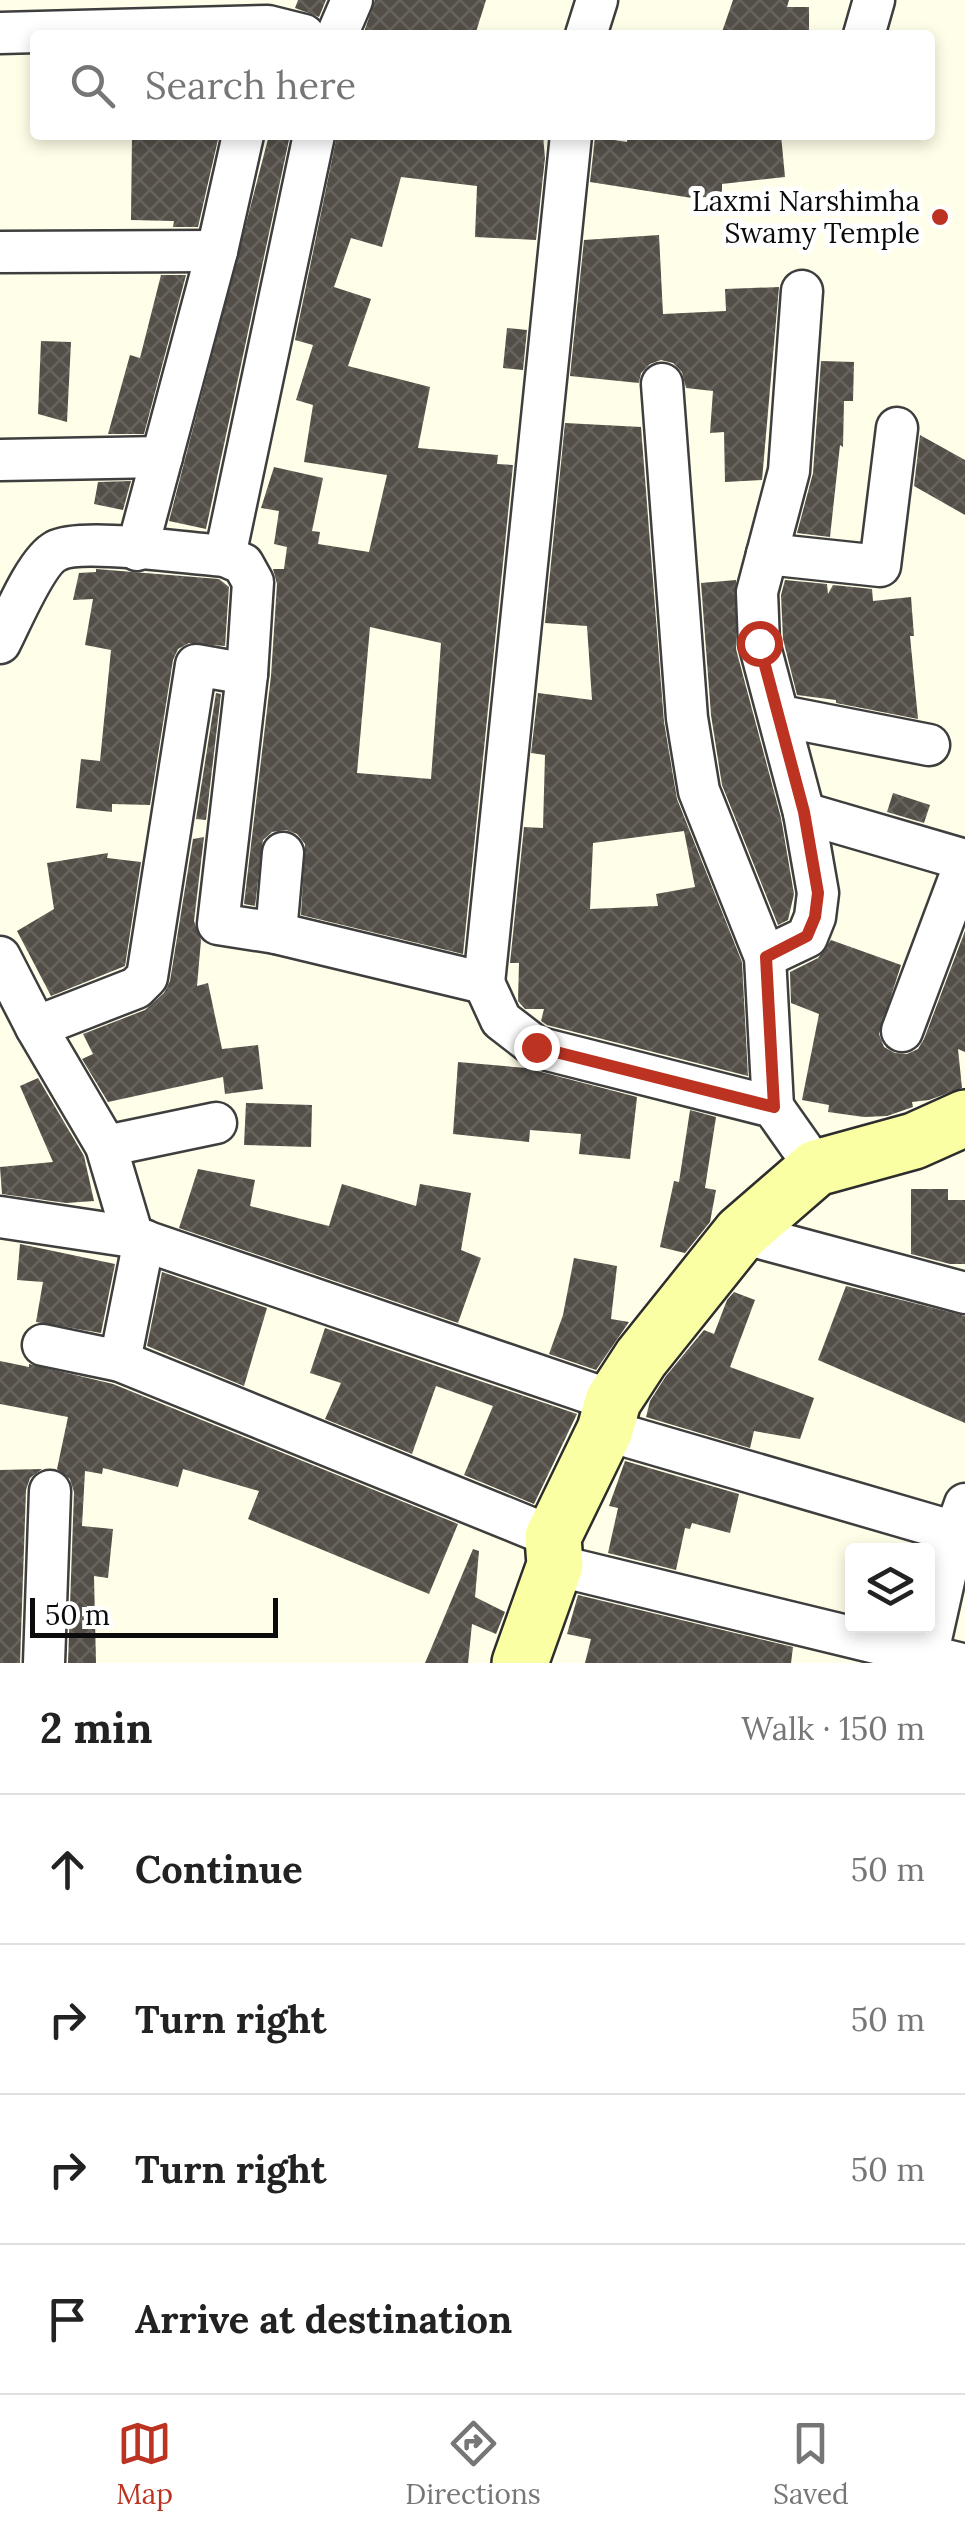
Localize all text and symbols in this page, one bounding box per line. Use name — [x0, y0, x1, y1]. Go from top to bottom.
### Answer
search box — [30, 30, 935, 140]
icon: search — [65, 58, 120, 113]
text: Search here — [145, 61, 356, 109]
place label: Laxmi Narshimha Swamy Temple — [692, 183, 920, 251]
marker: Laxmi Narshimha Swamy Temple — [929, 206, 951, 228]
route start — [737, 621, 783, 667]
route end — [514, 1025, 560, 1071]
map controls — [845, 1543, 935, 1633]
button: layers — [845, 1543, 935, 1633]
scale bar — [30, 1593, 278, 1638]
text: 50 m — [45, 1597, 110, 1633]
text: 2 min — [40, 1701, 153, 1755]
text: Walk · 150 m — [741, 1708, 925, 1749]
icon: ahead — [40, 1842, 95, 1897]
text: Continue — [135, 1845, 303, 1893]
text: 50 m — [851, 1849, 925, 1890]
icon: right — [40, 1992, 95, 2047]
text: Turn right — [135, 1995, 326, 2043]
text: 50 m — [851, 1999, 925, 2040]
icon: right — [40, 2142, 95, 2197]
text: Turn right — [135, 2145, 326, 2193]
text: 50 m — [851, 2149, 925, 2190]
icon: arrive — [40, 2292, 95, 2347]
text: Arrive at destination — [135, 2295, 512, 2343]
tab: Map — [116, 2416, 173, 2512]
tab: Directions — [405, 2416, 541, 2512]
tab: Saved — [773, 2416, 849, 2512]

